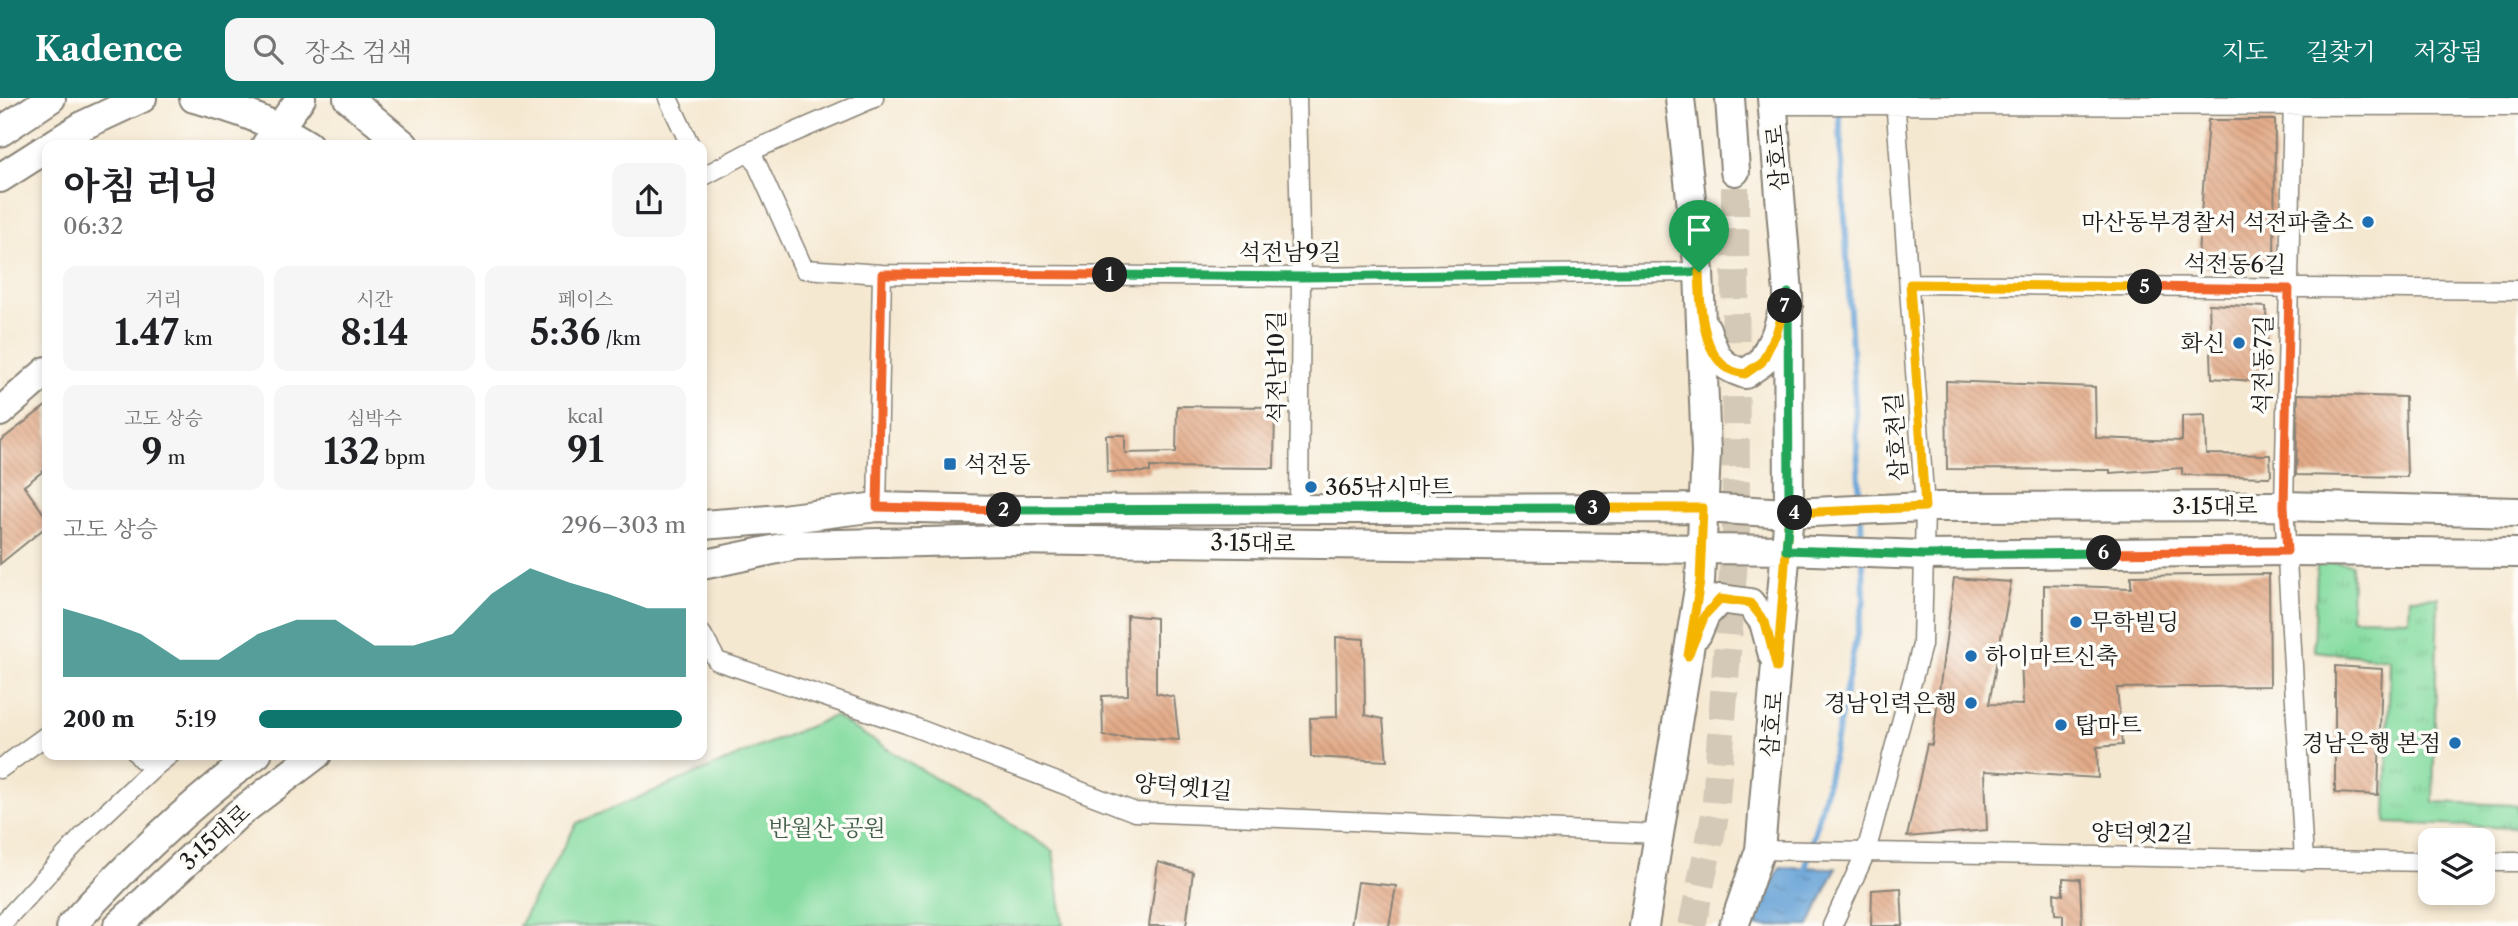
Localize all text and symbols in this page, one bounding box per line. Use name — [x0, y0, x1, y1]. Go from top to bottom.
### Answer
search box — [225, 18, 715, 81]
text: Kadence — [35, 29, 183, 70]
icon: search — [249, 30, 287, 68]
text: 장소 검색 — [305, 36, 412, 68]
text: 지도 — [2222, 37, 2268, 66]
text: 길찾기 — [2306, 37, 2375, 66]
text: 저장됨 — [2413, 37, 2483, 66]
street label: 삼호로 — [1760, 124, 1794, 192]
text: 아침 러닝 — [63, 162, 219, 209]
button: share — [612, 163, 686, 237]
pin — [1669, 200, 1729, 272]
place label: 마산동부경찰서 석전파출소 — [2081, 208, 2354, 236]
icon: arrive — [1680, 211, 1718, 249]
text: 06:32 — [63, 212, 123, 240]
marker: 마산동부경찰서 석전파출소 — [2360, 214, 2376, 230]
street label: 석전남9길 — [1239, 238, 1341, 266]
street label: 석전동6길 — [2184, 249, 2286, 279]
pin: 1 — [1092, 258, 1128, 292]
text: 1 — [1105, 263, 1114, 286]
pin: 5 — [2128, 270, 2162, 304]
text: 5 — [2139, 275, 2150, 298]
text: 거리 — [145, 288, 182, 311]
text: 시간 — [356, 288, 393, 311]
text: 페이스 — [558, 288, 613, 311]
pin: 7 — [1768, 288, 1802, 324]
text: 7 — [1780, 294, 1789, 317]
street label: 석전남10길 — [1262, 310, 1290, 424]
text: 1.47 — [114, 311, 179, 354]
text: 8:14 — [340, 311, 409, 354]
text: 5:36 — [530, 311, 600, 354]
street label: 석전동7길 — [2248, 315, 2278, 415]
text: km — [179, 327, 213, 350]
text: /km — [600, 327, 641, 350]
place label: 화신 — [2181, 329, 2225, 357]
marker: 화신 — [2231, 335, 2247, 351]
street label: 삼호천길 — [1879, 392, 1913, 482]
text: kcal — [568, 405, 603, 428]
text: 고도 상승 — [124, 407, 203, 430]
text: 심박수 — [347, 407, 402, 430]
text: 91 — [567, 428, 604, 471]
text: 9 — [142, 430, 163, 473]
text: 132 — [323, 430, 380, 473]
text: m — [163, 446, 185, 469]
text: bpm — [380, 446, 426, 469]
place label: 석전동 — [964, 450, 1031, 478]
marker: 석전동 — [942, 456, 958, 472]
place label: 365낚시마트 — [1325, 473, 1453, 501]
marker: 365낚시마트 — [1303, 479, 1319, 495]
pin: 3 — [1576, 490, 1610, 526]
pin: 2 — [986, 492, 1021, 528]
street label: 3·15대로 — [2172, 492, 2258, 520]
text: 3 — [1587, 496, 1598, 519]
pin: 4 — [1778, 496, 1812, 530]
text: 2 — [998, 498, 1009, 521]
text: 4 — [1789, 501, 1800, 524]
text: 296–303 m — [561, 511, 686, 539]
text: 고도 상승 — [63, 515, 158, 543]
street label: 3·15대로 — [1210, 528, 1296, 558]
pin: 6 — [2086, 536, 2122, 570]
text: 6 — [2098, 541, 2109, 564]
place label: 무학빌딩 — [2090, 608, 2179, 636]
marker: 무학빌딩 — [2068, 614, 2084, 630]
place label: 하이마트신축 — [1985, 642, 2118, 670]
marker: 하이마트신축 — [1963, 648, 1979, 664]
place label: 경남인력은행 — [1824, 689, 1957, 717]
street label: 삼호로 — [1755, 690, 1789, 758]
marker: 경남인력은행 — [1963, 695, 1979, 711]
text: 200 m — [63, 705, 135, 733]
text: 5:19 — [175, 705, 217, 733]
place label: 탑마트 — [2075, 711, 2142, 739]
marker: 탑마트 — [2053, 717, 2069, 733]
place label: 경남은행 본점 — [2302, 729, 2441, 757]
marker: 경남은행 본점 — [2447, 735, 2463, 751]
street label: 양덕옛1길 — [1133, 769, 1233, 805]
street label: 3·15대로 — [174, 798, 256, 876]
park label: 반월산 공원 — [768, 814, 886, 842]
street label: 양덕옛2길 — [2091, 818, 2193, 848]
map controls — [2418, 828, 2495, 905]
button: layers — [2418, 828, 2495, 905]

